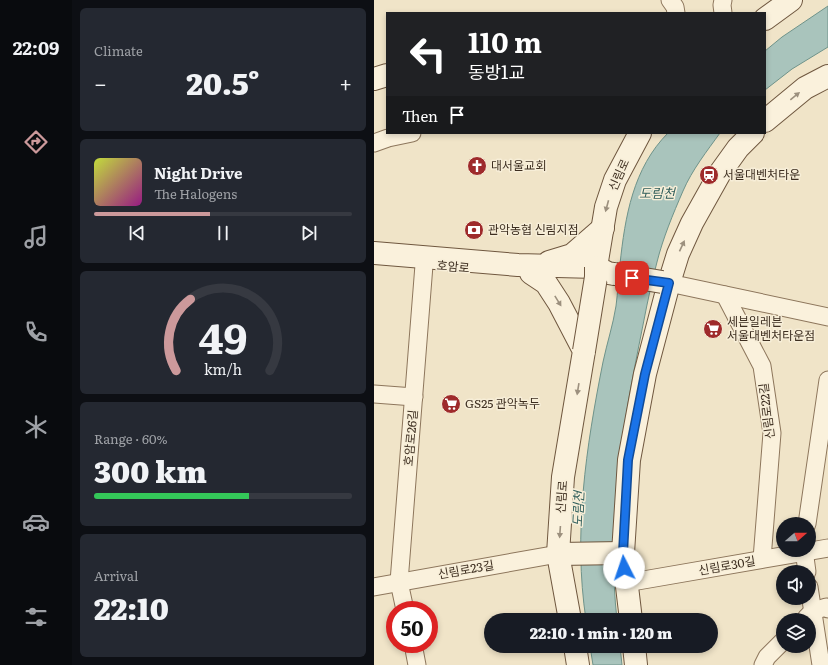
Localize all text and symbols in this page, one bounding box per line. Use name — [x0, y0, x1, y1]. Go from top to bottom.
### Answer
text: 110 m — [468, 20, 542, 62]
icon: left — [402, 28, 454, 80]
text: 22:09 — [13, 34, 59, 61]
text: Climate — [94, 41, 143, 60]
text: 동방1교 — [468, 58, 525, 85]
text: 20.5° — [186, 60, 260, 104]
text: − — [94, 66, 107, 99]
text: + — [339, 66, 352, 99]
one-way arrow — [790, 92, 801, 101]
text: Then — [402, 104, 438, 127]
icon: arrive — [446, 104, 468, 126]
icon: directions — [22, 128, 50, 156]
church icon: 대서울교회 — [466, 155, 488, 177]
place label: 대서울교회 — [491, 156, 546, 174]
street label: 신림로 — [603, 156, 633, 193]
text: Night Drive — [154, 161, 243, 184]
station icon: 서울대벤처타운 — [698, 164, 720, 186]
place label: 서울대벤처타운 — [723, 165, 800, 183]
water label: 도림천 — [639, 183, 676, 202]
text: The Halogens — [154, 184, 237, 203]
one-way arrow — [604, 201, 610, 213]
bank icon: 관악농협 신림지점 — [463, 219, 485, 241]
place label: 관악농협 신림지점 — [488, 220, 579, 238]
icon: previous — [126, 222, 148, 244]
icon: pause — [212, 222, 234, 244]
icon: next — [298, 222, 320, 244]
icon: music — [22, 223, 50, 251]
one-way arrow — [679, 241, 685, 252]
street label: 호암로 — [436, 256, 470, 276]
pin — [615, 261, 649, 295]
icon: arrive — [621, 267, 643, 289]
one-way arrow — [554, 295, 562, 306]
text: 49 — [198, 304, 248, 366]
place label: 세븐일레븐 서울대벤처타운점 — [727, 312, 815, 344]
icon: phone — [22, 318, 50, 346]
supermarket icon: 세븐일레븐 서울대벤처타운점 — [702, 318, 724, 340]
text: km/h — [204, 357, 243, 378]
street label: 신림로22길 — [754, 382, 778, 440]
one-way arrow — [575, 383, 581, 395]
supermarket icon: GS25 관악녹두 — [440, 393, 462, 415]
place label: GS25 관악녹두 — [465, 394, 540, 412]
street label: 호암로26길 — [399, 409, 421, 467]
icon: climate — [22, 413, 50, 441]
text: Range · 60% — [94, 429, 168, 448]
text: 300 km — [94, 448, 207, 492]
street label: 신림로 — [551, 480, 571, 514]
water label: 도림천 — [567, 490, 588, 527]
icon: car — [22, 508, 50, 536]
north arrow — [776, 517, 816, 557]
map controls — [776, 517, 816, 653]
one-way arrow — [557, 526, 563, 539]
position arrow — [603, 547, 645, 589]
street label: 신림로30길 — [697, 551, 757, 579]
street label: 신림로23길 — [436, 555, 495, 583]
button: sound — [776, 565, 816, 605]
text: Arrival — [94, 566, 138, 585]
text: 22:10 — [94, 585, 169, 629]
speed limit sign: 50 — [386, 601, 438, 653]
icon: filters — [22, 603, 50, 631]
button: layers — [776, 613, 816, 653]
text: 22:10 · 1 min · 120 m — [530, 621, 672, 644]

